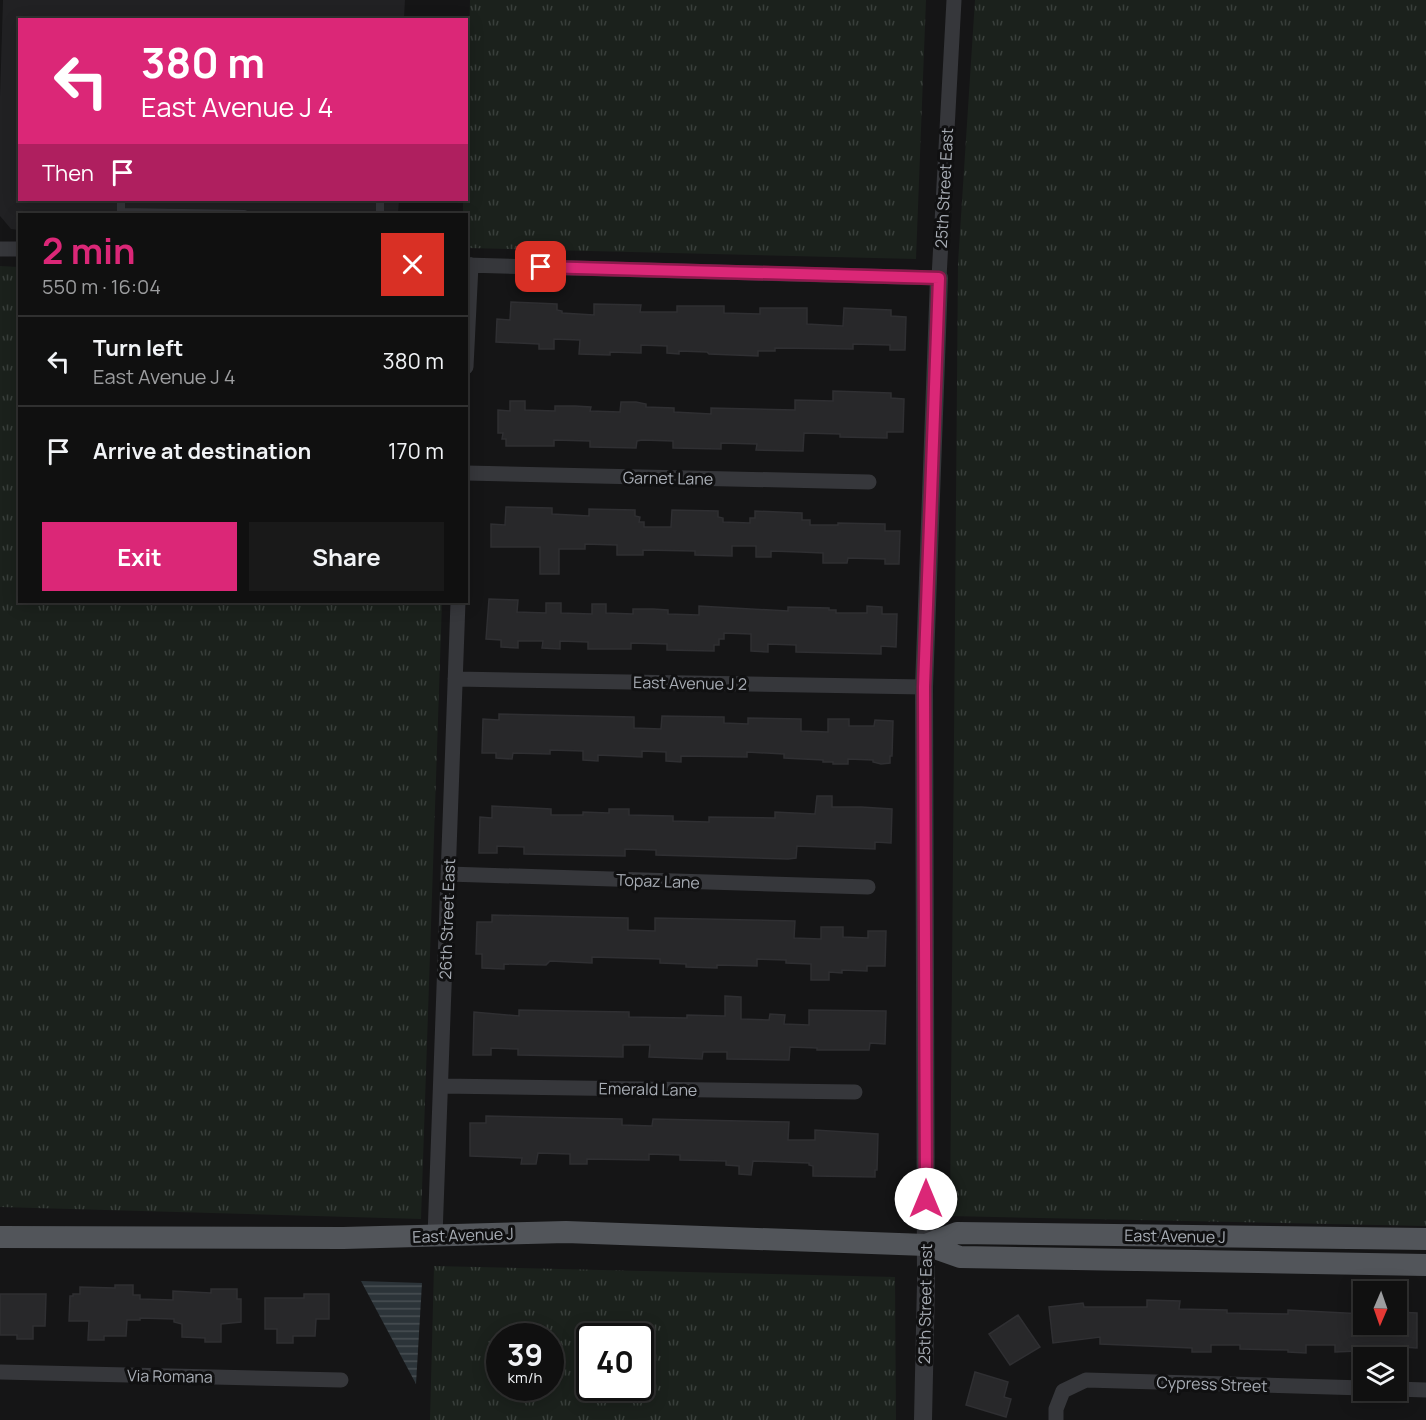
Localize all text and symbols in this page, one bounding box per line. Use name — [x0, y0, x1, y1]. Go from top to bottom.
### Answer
text: 380 m — [141, 33, 265, 91]
icon: left — [42, 42, 120, 120]
text: East Avenue J 4 — [141, 88, 333, 125]
street label: 25th Street East — [930, 127, 958, 249]
icon: arrive — [106, 156, 139, 189]
text: Then — [42, 158, 94, 188]
text: 2 min — [42, 226, 136, 275]
button: close — [381, 233, 444, 296]
pin — [515, 241, 566, 292]
icon: arrive — [524, 250, 557, 283]
text: 550 m · 16:04 — [42, 273, 161, 300]
text: Turn left — [93, 333, 183, 363]
icon: left — [42, 345, 75, 378]
text: 380 m — [383, 346, 444, 376]
text: East Avenue J 4 — [93, 363, 236, 390]
icon: arrive — [42, 435, 75, 468]
text: Arrive at destination — [93, 436, 311, 466]
text: 170 m — [388, 436, 444, 466]
street label: Garnet Lane — [623, 466, 713, 490]
button: Exit — [42, 522, 237, 591]
button: Share — [249, 522, 444, 591]
street label: East Avenue J 2 — [633, 671, 747, 695]
street label: 26th Street East — [434, 858, 460, 980]
street label: Topaz Lane — [616, 869, 700, 893]
street label: Emerald Lane — [599, 1077, 697, 1101]
position arrow — [894, 1167, 958, 1231]
street label: East Avenue J — [412, 1222, 514, 1248]
street label: East Avenue J — [1124, 1224, 1226, 1248]
street label: 25th Street East — [913, 1244, 937, 1364]
north arrow — [1353, 1281, 1407, 1335]
map controls — [1353, 1281, 1407, 1401]
speed limit sign: 40 — [576, 1323, 654, 1401]
text: 39 — [507, 1334, 543, 1375]
button: layers — [1353, 1347, 1407, 1401]
street label: Via Romana — [127, 1364, 213, 1388]
text: km/h — [508, 1367, 542, 1388]
street label: Cypress Street — [1156, 1371, 1268, 1397]

